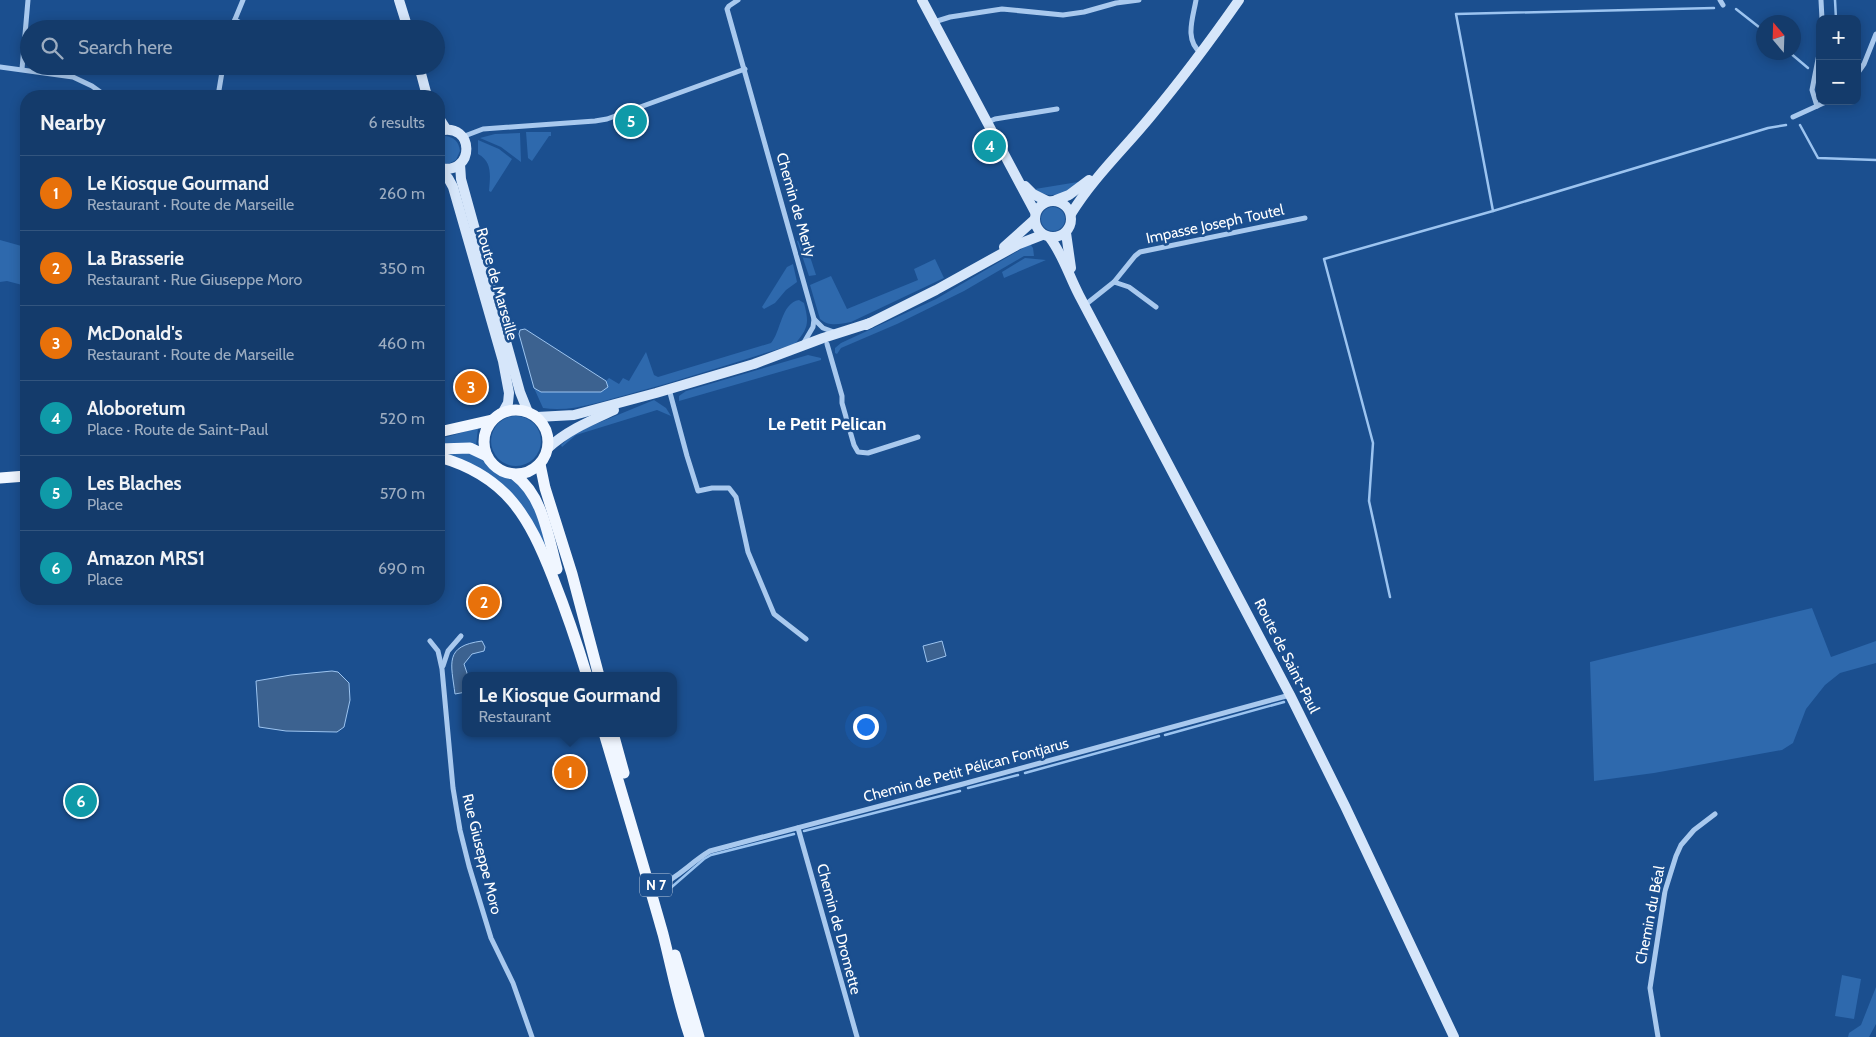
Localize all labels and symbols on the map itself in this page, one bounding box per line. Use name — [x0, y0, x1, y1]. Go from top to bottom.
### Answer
north arrow — [1756, 15, 1801, 60]
pin: 5 — [615, 102, 647, 140]
pin: 4 — [974, 127, 1006, 165]
street label: Chemin de Merly — [772, 151, 820, 260]
street label: Impasse Joseph Toutel — [1144, 200, 1286, 247]
street label: Route de Marseille — [472, 226, 522, 343]
pin: 3 — [455, 368, 487, 406]
district label: Le Petit Pelican — [768, 413, 886, 435]
pin: 2 — [468, 583, 500, 621]
street label: Route de Saint-Paul — [1250, 596, 1324, 717]
your location — [853, 714, 879, 740]
street label: Chemin de Petit Pélican Fontjarus — [861, 734, 1071, 806]
pin: 1 — [554, 753, 586, 791]
pin: 6 — [65, 782, 97, 820]
street label: Rue Giuseppe Moro — [458, 792, 506, 916]
street label: Chemin de Dromette — [813, 862, 865, 997]
street label: Chemin du Béal — [1632, 864, 1668, 966]
road number: N 7 — [640, 874, 672, 896]

